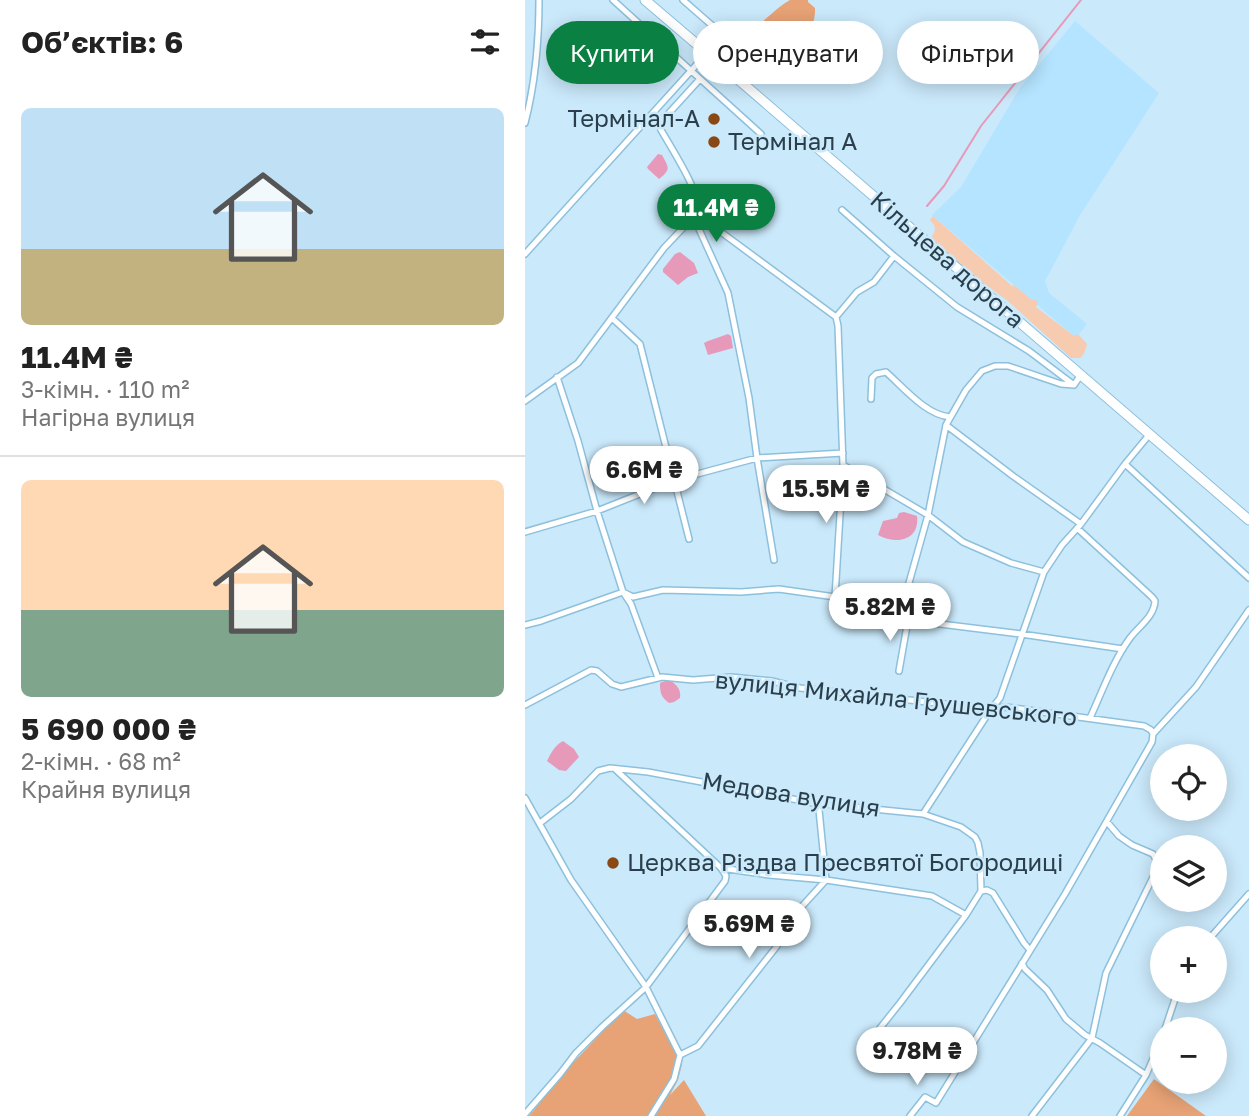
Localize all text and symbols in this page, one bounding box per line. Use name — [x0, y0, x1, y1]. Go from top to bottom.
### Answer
chip: Купити — [546, 21, 679, 84]
chip: Орендувати — [693, 21, 883, 84]
chip: Фільтри — [897, 21, 1039, 84]
icon: filters — [466, 23, 504, 61]
text: Об’єктів: 6 — [21, 24, 183, 60]
place label: Термінал-А — [567, 103, 700, 132]
marker: Термінал-А — [706, 111, 722, 127]
place label: Термінал А — [728, 126, 857, 155]
marker: Термінал А — [706, 134, 722, 150]
icon: home — [200, 154, 326, 280]
pin: 11.4M ₴ — [651, 184, 781, 244]
street label: Кільцева дорога — [865, 184, 1031, 333]
text: 11.4M ₴ — [673, 193, 759, 221]
text: 11.4M ₴ — [21, 339, 133, 375]
text: 3-кімн. · 110 m² — [21, 375, 189, 403]
text: Нагірна вулиця — [21, 403, 195, 431]
pin: 6.6M ₴ — [587, 447, 701, 506]
text: 6.6M ₴ — [606, 455, 682, 483]
pin: 15.5M ₴ — [761, 466, 891, 525]
text: 15.5M ₴ — [782, 474, 870, 502]
icon: home — [200, 526, 326, 652]
pin: 5.82M ₴ — [825, 584, 955, 643]
text: 5.82M ₴ — [845, 592, 935, 620]
street label: вулиця Михайла Грушевського — [714, 664, 1078, 731]
text: 5 690 000 ₴ — [21, 711, 196, 747]
map controls — [1150, 744, 1227, 1094]
button: locate — [1150, 744, 1227, 821]
text: 2-кімн. · 68 m² — [21, 747, 181, 775]
street label: Медова вулиця — [700, 765, 882, 822]
text: Крайня вулиця — [21, 775, 191, 803]
button: layers — [1150, 835, 1227, 912]
place label: Церква Різдва Пресвятої Богородиці — [627, 847, 1063, 876]
marker: Церква Різдва Пресвятої Богородиці — [605, 855, 621, 871]
pin: 5.69M ₴ — [684, 900, 814, 960]
text: 5.69M ₴ — [704, 909, 794, 937]
button: + — [1150, 926, 1227, 1003]
button: − — [1150, 1017, 1227, 1094]
pin: 9.78M ₴ — [852, 1028, 982, 1087]
text: 9.78M ₴ — [872, 1036, 962, 1064]

